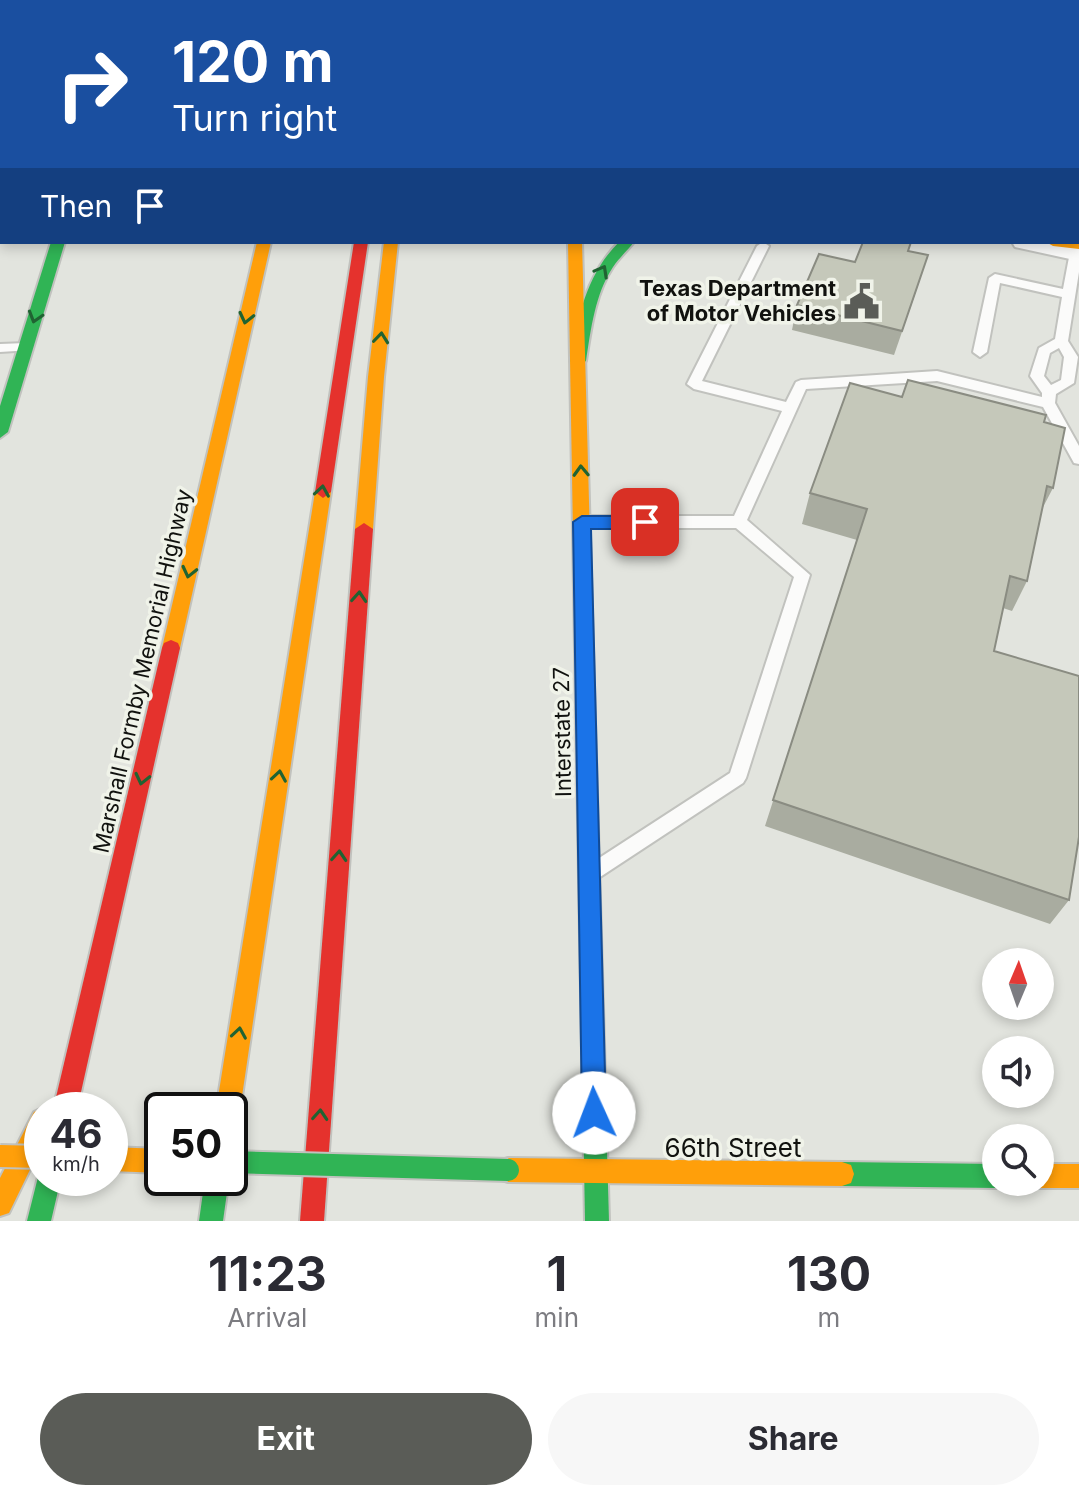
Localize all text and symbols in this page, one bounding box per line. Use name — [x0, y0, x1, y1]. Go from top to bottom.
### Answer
text: 120 m — [172, 28, 334, 96]
icon: right — [40, 32, 144, 136]
text: Turn right — [172, 96, 337, 140]
icon: arrive — [128, 184, 172, 228]
text: Then — [40, 188, 112, 224]
one-way arrow — [593, 264, 608, 279]
place label: Texas Department of Motor Vehicles — [639, 275, 836, 326]
public building icon: Texas Department of Motor Vehicles — [843, 282, 881, 320]
one-way arrow — [28, 309, 44, 323]
one-way arrow — [239, 311, 256, 324]
one-way arrow — [372, 331, 389, 344]
one-way arrow — [572, 464, 589, 477]
one-way arrow — [313, 484, 330, 498]
street label: Marshall Formby Memorial Highway — [87, 487, 197, 855]
pin — [611, 488, 679, 556]
icon: arrive — [623, 500, 667, 544]
one-way arrow — [181, 564, 198, 578]
one-way arrow — [350, 590, 367, 603]
street label: Interstate 27 — [548, 667, 576, 797]
one-way arrow — [269, 769, 286, 783]
one-way arrow — [134, 772, 151, 786]
one-way arrow — [331, 849, 348, 862]
north arrow — [982, 948, 1054, 1020]
map controls — [982, 948, 1054, 1196]
one-way arrow — [230, 1026, 247, 1040]
button: sound — [982, 1036, 1054, 1108]
position arrow — [552, 1071, 636, 1155]
speed limit sign: 50 — [144, 1092, 248, 1196]
one-way arrow — [311, 1108, 328, 1121]
text: 46 — [49, 1109, 103, 1158]
button: search — [982, 1124, 1054, 1196]
street label: 66th Street — [665, 1132, 801, 1163]
text: km/h — [52, 1152, 100, 1176]
text: 11:23 — [208, 1244, 327, 1303]
text: 1 — [546, 1244, 567, 1303]
text: 130 — [787, 1244, 871, 1303]
text: Arrival — [227, 1302, 307, 1333]
text: min — [535, 1302, 579, 1333]
text: m — [818, 1302, 840, 1333]
button: Exit — [40, 1393, 532, 1485]
button: Share — [548, 1393, 1039, 1485]

